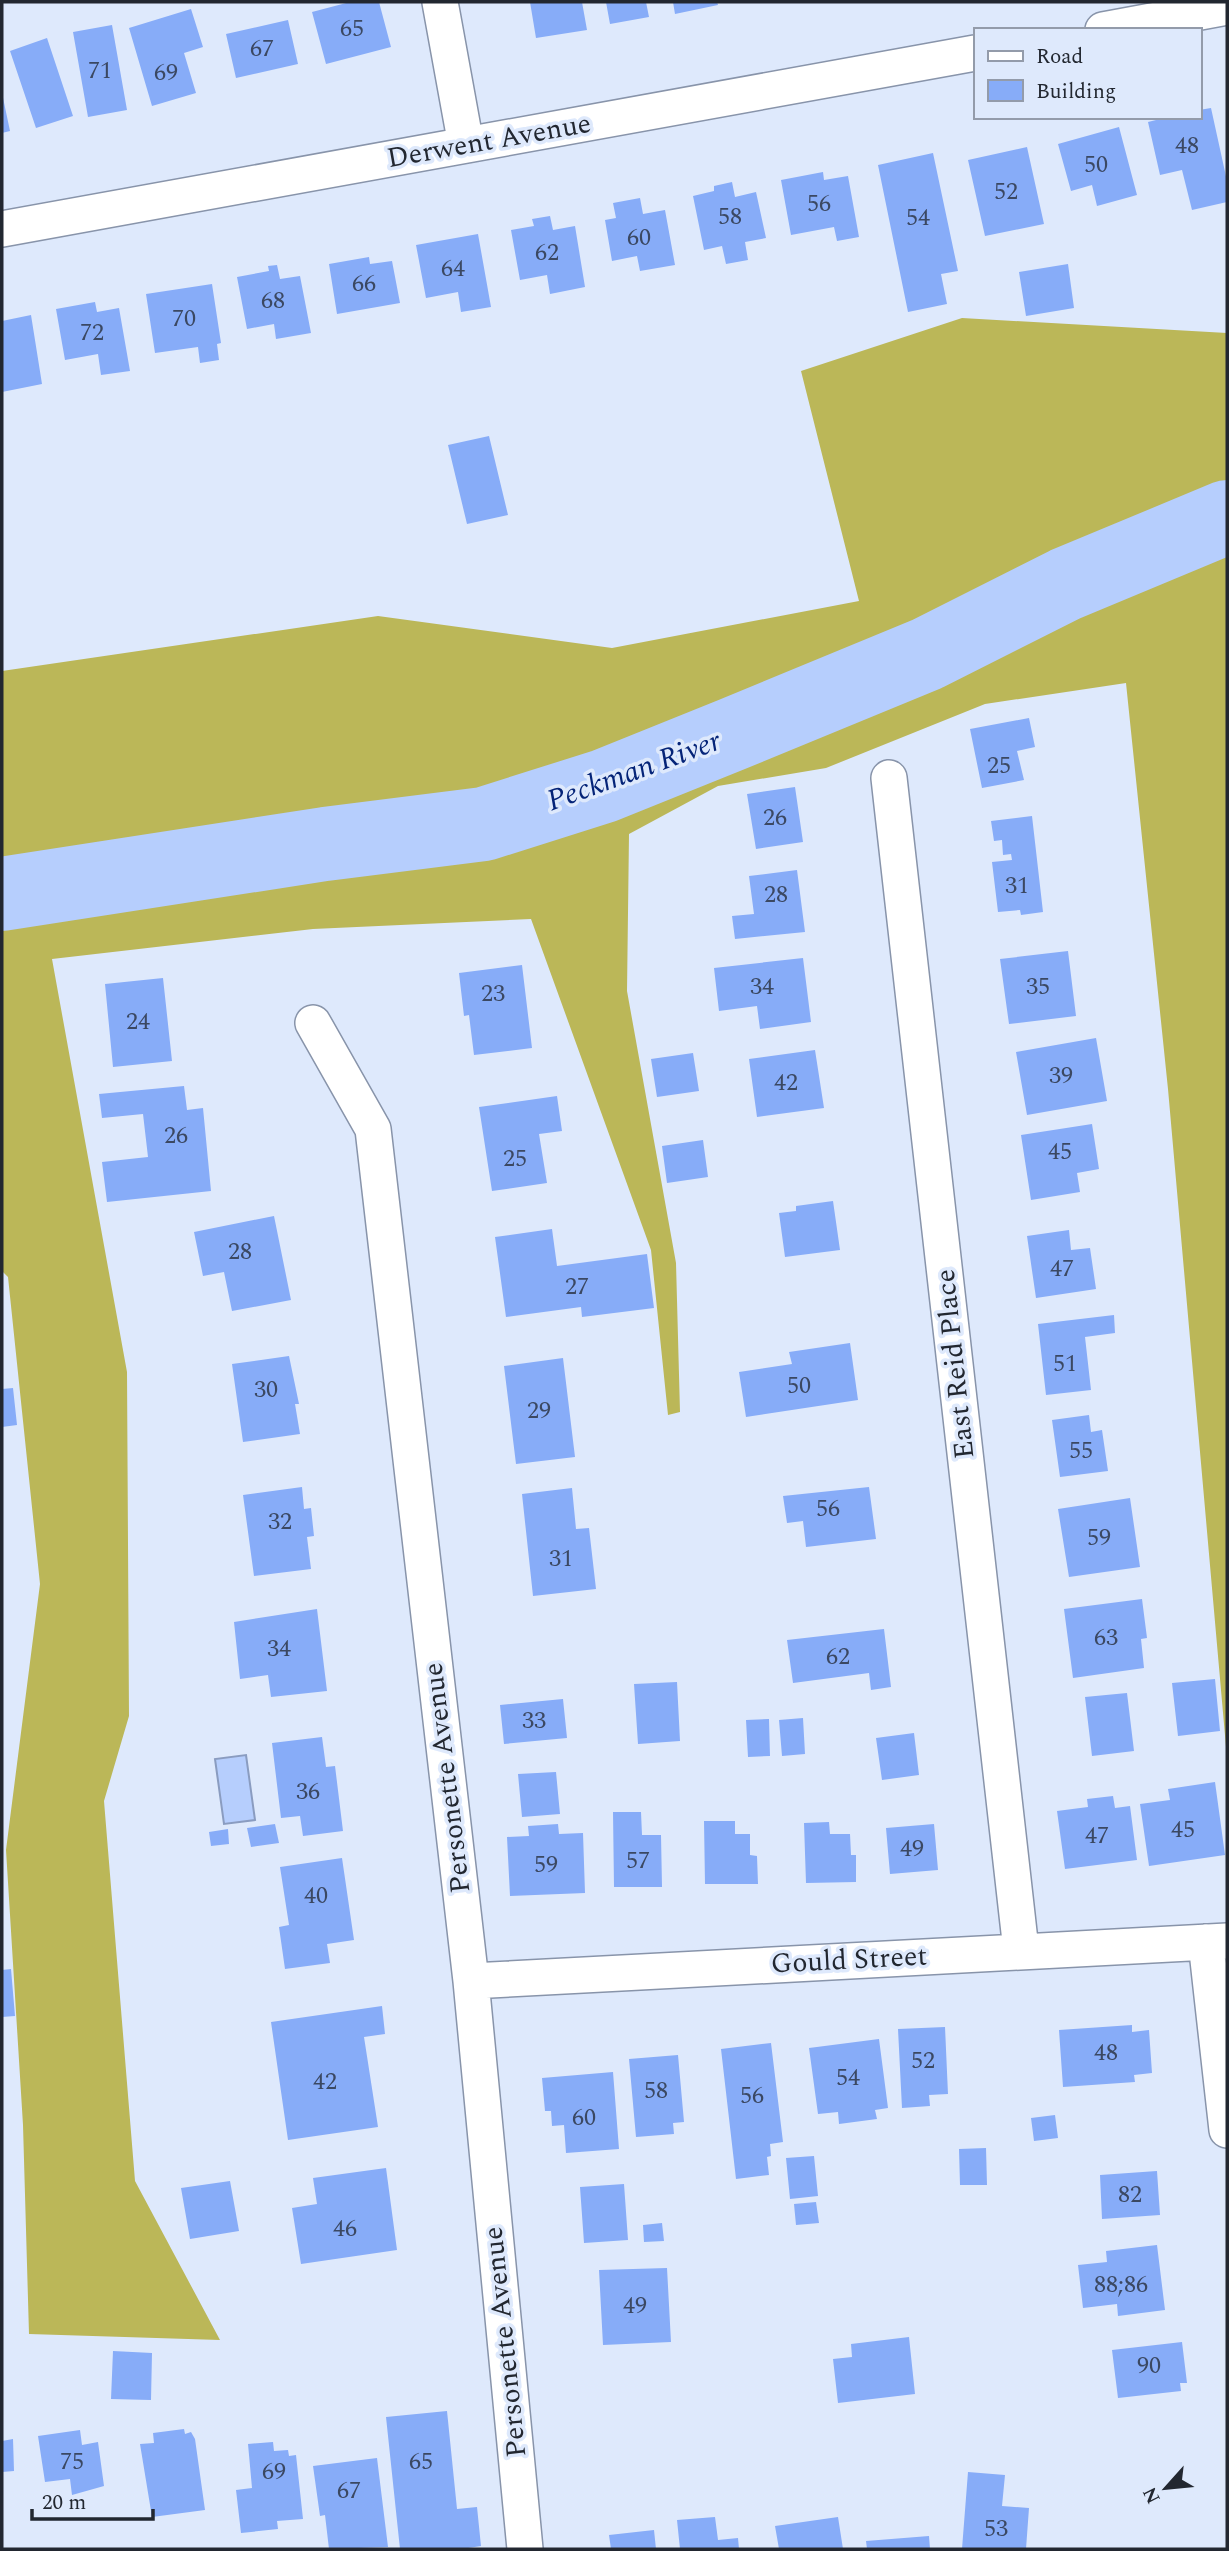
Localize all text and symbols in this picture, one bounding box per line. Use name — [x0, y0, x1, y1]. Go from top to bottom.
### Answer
house number: 65 — [340, 11, 364, 47]
legend — [974, 28, 1201, 119]
house number: 67 — [250, 31, 274, 67]
text: Road — [1036, 41, 1083, 73]
house number: 71 — [88, 53, 112, 89]
house number: 69 — [154, 55, 178, 91]
text: Building — [1036, 76, 1116, 108]
street label: Derwent Avenue — [384, 102, 594, 180]
house number: 48 — [1175, 128, 1199, 164]
house number: 50 — [1084, 147, 1108, 183]
house number: 52 — [994, 174, 1018, 210]
house number: 56 — [807, 186, 831, 222]
house number: 58 — [718, 199, 742, 235]
house number: 54 — [906, 200, 930, 236]
house number: 60 — [627, 220, 651, 256]
house number: 62 — [535, 235, 559, 271]
house number: 64 — [441, 251, 465, 287]
house number: 66 — [352, 266, 376, 302]
house number: 68 — [261, 283, 285, 319]
house number: 70 — [172, 301, 196, 337]
house number: 72 — [80, 315, 104, 351]
water label: Peckman River — [540, 718, 728, 824]
house number: 25 — [987, 748, 1011, 784]
house number: 26 — [763, 800, 787, 836]
house number: 31 — [1005, 868, 1029, 904]
house number: 28 — [764, 877, 788, 913]
house number: 34 — [750, 969, 774, 1005]
house number: 35 — [1026, 969, 1050, 1005]
house number: 23 — [481, 976, 505, 1012]
house number: 24 — [126, 1004, 150, 1040]
house number: 39 — [1049, 1058, 1073, 1094]
house number: 42 — [774, 1065, 798, 1101]
house number: 26 — [164, 1118, 188, 1154]
house number: 45 — [1048, 1134, 1072, 1170]
house number: 25 — [503, 1141, 527, 1177]
house number: 28 — [228, 1234, 252, 1270]
house number: 47 — [1050, 1251, 1074, 1287]
street label: East Reid Place — [924, 1267, 986, 1461]
house number: 27 — [565, 1269, 589, 1305]
house number: 51 — [1053, 1346, 1077, 1382]
house number: 50 — [787, 1368, 811, 1404]
house number: 30 — [254, 1372, 278, 1408]
house number: 29 — [527, 1393, 551, 1429]
house number: 55 — [1069, 1433, 1093, 1469]
house number: 56 — [816, 1491, 840, 1527]
house number: 32 — [268, 1504, 292, 1540]
house number: 59 — [1087, 1520, 1111, 1556]
house number: 31 — [549, 1541, 573, 1577]
house number: 63 — [1094, 1620, 1118, 1656]
house number: 34 — [267, 1631, 291, 1667]
house number: 62 — [826, 1639, 850, 1675]
street label: Personette Avenue — [412, 1660, 482, 1896]
house number: 33 — [522, 1703, 546, 1739]
house number: 36 — [296, 1774, 320, 1810]
house number: 45 — [1171, 1812, 1195, 1848]
house number: 47 — [1085, 1818, 1109, 1854]
house number: 49 — [900, 1831, 924, 1867]
house number: 57 — [626, 1843, 650, 1879]
house number: 59 — [534, 1847, 558, 1883]
house number: 40 — [304, 1878, 328, 1914]
street label: Gould Street — [770, 1934, 928, 1986]
house number: 48 — [1094, 2035, 1118, 2071]
house number: 52 — [911, 2043, 935, 2079]
house number: 54 — [836, 2060, 860, 2096]
house number: 42 — [313, 2064, 337, 2100]
house number: 58 — [644, 2073, 668, 2109]
house number: 56 — [740, 2078, 764, 2114]
house number: 60 — [572, 2100, 596, 2136]
house number: 82 — [1118, 2177, 1142, 2213]
house number: 46 — [333, 2211, 357, 2247]
street label: Personette Avenue — [472, 2224, 538, 2460]
house number: 88;86 — [1094, 2267, 1148, 2303]
house number: 49 — [623, 2288, 647, 2324]
house number: 90 — [1137, 2348, 1161, 2384]
house number: 75 — [60, 2444, 84, 2480]
house number: 65 — [409, 2444, 433, 2480]
north arrow — [1131, 2453, 1201, 2523]
house number: 69 — [262, 2454, 286, 2490]
house number: 67 — [337, 2473, 361, 2509]
scale bar — [32, 2478, 152, 2522]
text: N — [1136, 2482, 1169, 2509]
text: 20 m — [42, 2487, 86, 2519]
house number: 53 — [984, 2511, 1008, 2547]

